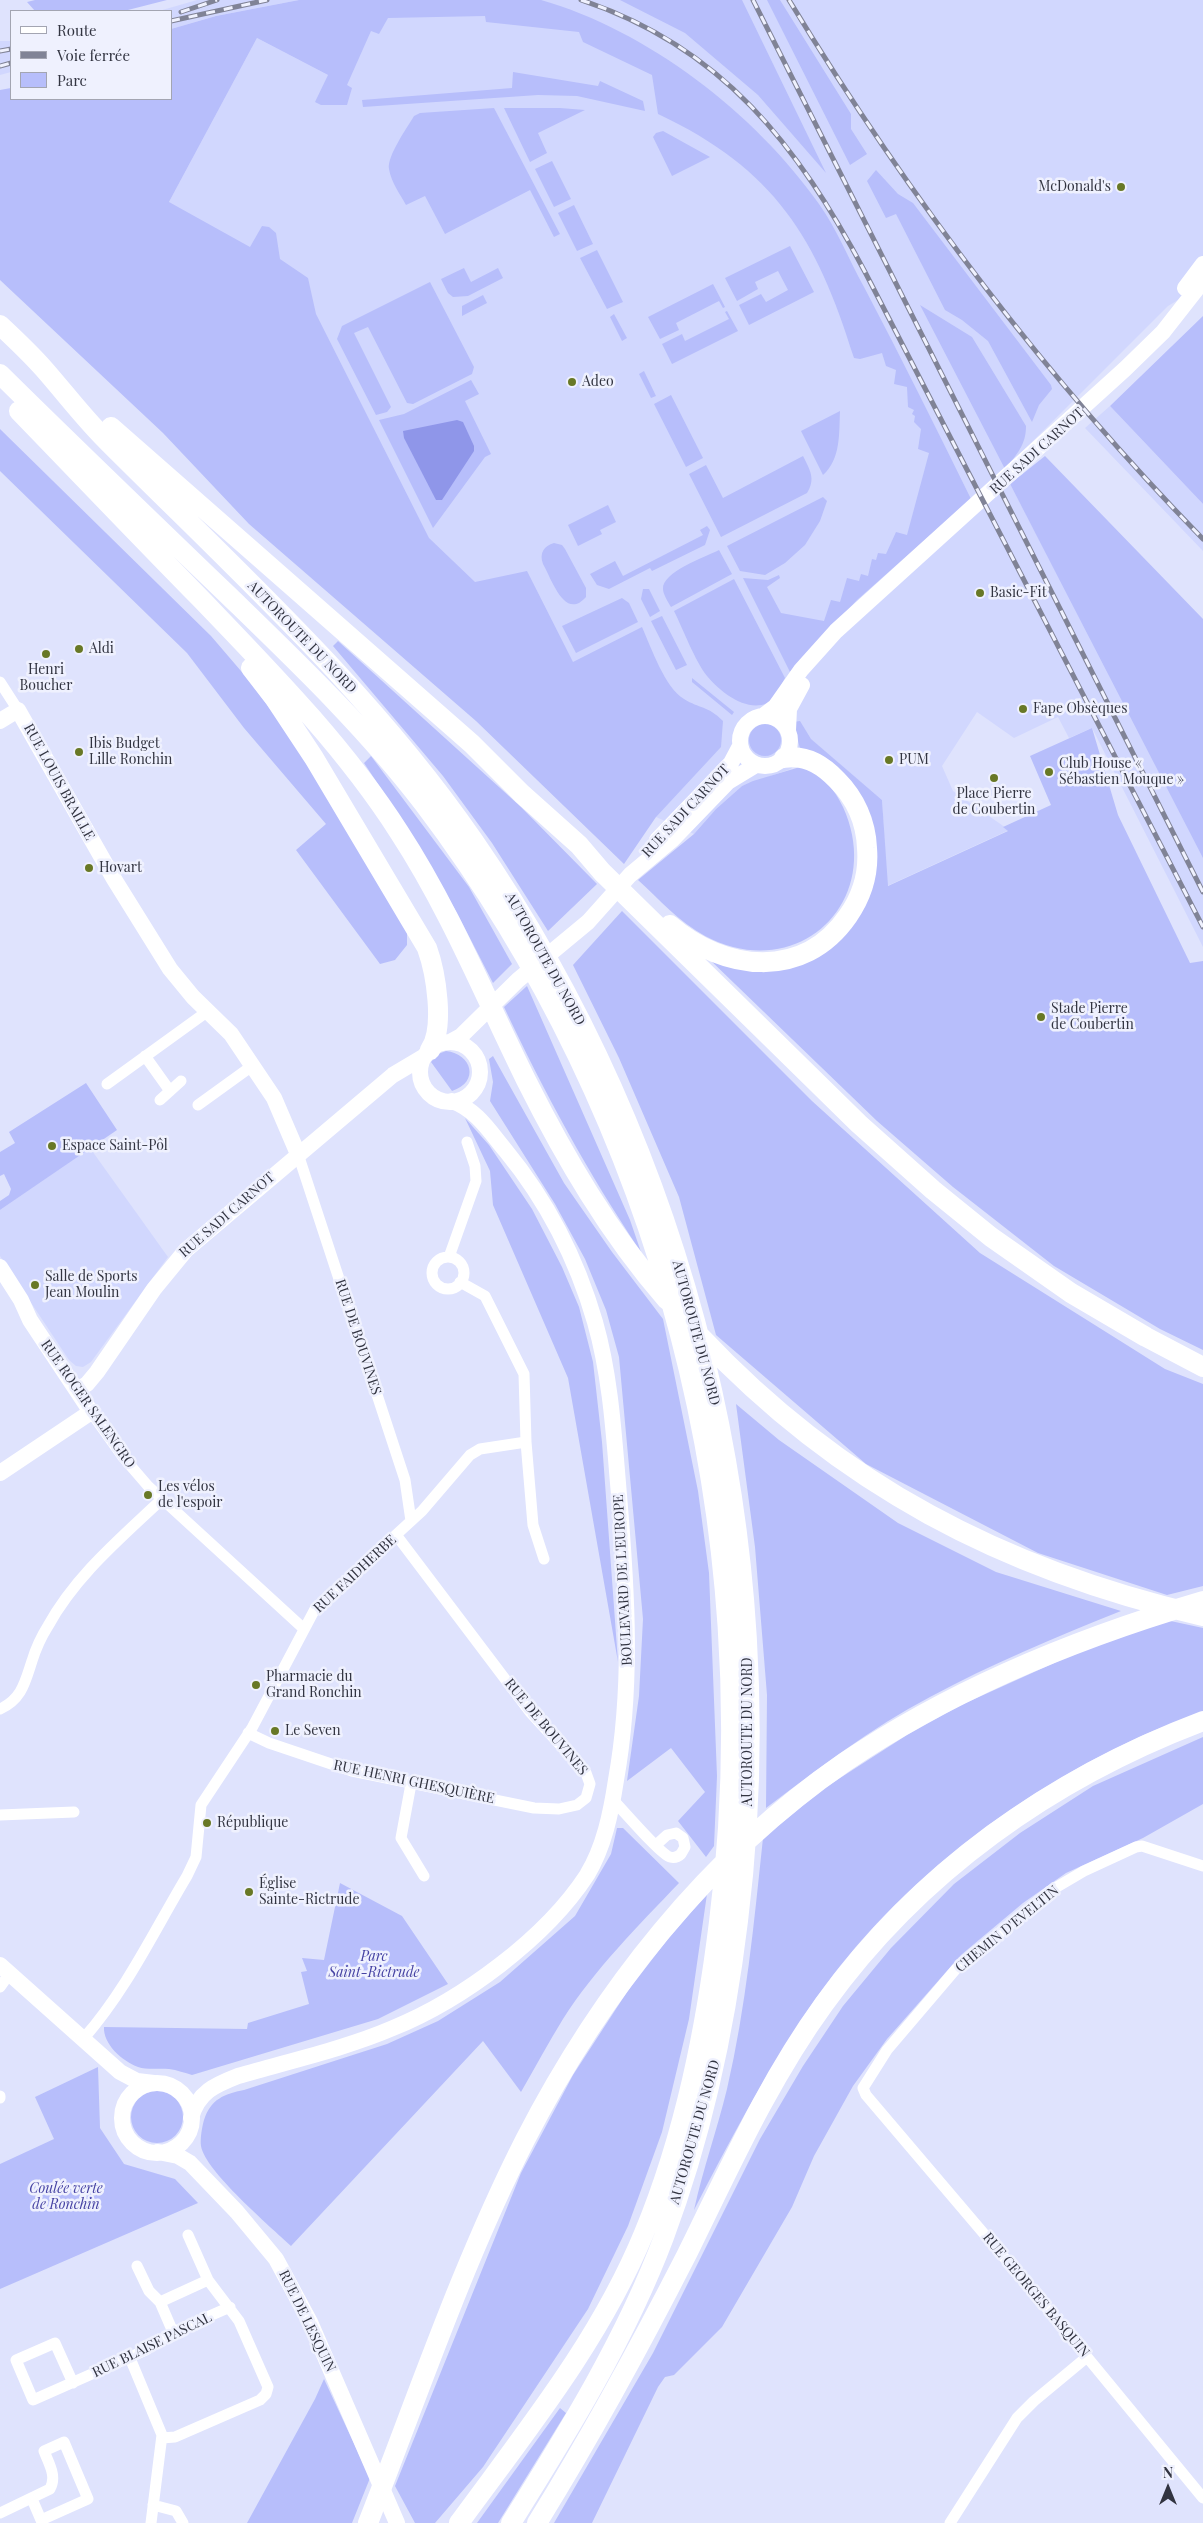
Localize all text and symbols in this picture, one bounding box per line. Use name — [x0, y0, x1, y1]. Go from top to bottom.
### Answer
legend — [10, 10, 172, 100]
text: Route — [57, 20, 97, 40]
text: Voie ferrée — [57, 45, 130, 65]
text: Parc — [57, 70, 87, 90]
place label: McDonald's — [1038, 179, 1111, 195]
marker: McDonald's — [1115, 181, 1127, 193]
place label: Adeo — [582, 374, 614, 390]
marker: Adeo — [566, 376, 578, 388]
street label: RUE SADI CARNOT — [986, 404, 1088, 498]
street label: AUTOROUTE DU NORD — [244, 577, 360, 697]
place label: Basic-Fit — [990, 585, 1047, 601]
marker: Basic-Fit — [974, 587, 986, 599]
place label: Aldi — [89, 641, 114, 657]
marker: Aldi — [73, 643, 85, 655]
marker: Henri Boucher — [40, 648, 52, 660]
place label: Henri Boucher — [20, 662, 72, 694]
place label: Fape Obsèques — [1033, 701, 1127, 717]
marker: Fape Obsèques — [1017, 703, 1029, 715]
street label: RUE LOUIS BRAILLE — [20, 721, 98, 843]
place label: Ibis Budget Lille Ronchin — [89, 736, 172, 769]
marker: Ibis Budget Lille Ronchin — [73, 746, 85, 758]
place label: PUM — [899, 752, 929, 768]
marker: PUM — [883, 754, 895, 766]
place label: Club House « Sébastien Mouque » — [1059, 756, 1184, 789]
street label: RUE SADI CARNOT — [639, 761, 733, 861]
marker: Club House « Sébastien Mouque » — [1043, 766, 1055, 778]
marker: Place Pierre de Coubertin — [988, 772, 1000, 784]
place label: Place Pierre de Coubertin — [953, 786, 1035, 819]
place label: Hovart — [99, 860, 142, 876]
marker: Hovart — [83, 862, 95, 874]
street label: AUTOROUTE DU NORD — [501, 890, 589, 1028]
place label: Stade Pierre de Coubertin — [1051, 1001, 1134, 1034]
marker: Stade Pierre de Coubertin — [1035, 1011, 1047, 1023]
place label: Espace Saint-Pôl — [62, 1138, 168, 1154]
marker: Espace Saint-Pôl — [46, 1140, 58, 1152]
street label: RUE SADI CARNOT — [176, 1169, 278, 1261]
street label: AUTOROUTE DU NORD — [669, 1259, 723, 1407]
place label: Salle de Sports Jean Moulin — [45, 1269, 137, 1302]
street label: RUE DE BOUVINES — [331, 1277, 385, 1397]
marker: Salle de Sports Jean Moulin — [29, 1279, 41, 1291]
street label: RUE ROGER SALENGRO — [37, 1337, 139, 1471]
place label: Les vélos de l'espoir — [158, 1479, 223, 1511]
marker: Les vélos de l'espoir — [142, 1489, 154, 1501]
street label: BOULEVARD DE L'EUROPE — [610, 1494, 636, 1666]
street label: RUE FAIDHERBE — [310, 1532, 400, 1616]
street label: AUTOROUTE DU NORD — [740, 1657, 756, 1807]
place label: Pharmacie du Grand Ronchin — [266, 1669, 362, 1701]
street label: RUE DE BOUVINES — [501, 1675, 591, 1779]
marker: Pharmacie du Grand Ronchin — [250, 1679, 262, 1691]
place label: Le Seven — [285, 1723, 341, 1739]
marker: Le Seven — [269, 1725, 281, 1737]
street label: RUE HENRI GHESQUIÈRE — [332, 1757, 496, 1807]
place label: République — [217, 1815, 288, 1831]
marker: République — [201, 1817, 213, 1829]
place label: Église Sainte-Rictrude — [259, 1876, 360, 1908]
street label: CHEMIN D'EVELTIN — [952, 1882, 1062, 1976]
marker: Église Sainte-Rictrude — [243, 1886, 255, 1898]
park label: Parc Saint-Rictrude — [329, 1949, 419, 1981]
street label: AUTOROUTE DU NORD — [666, 2058, 724, 2206]
park label: Coulée verte de Ronchin — [29, 2181, 103, 2214]
street label: RUE GEORGES BASQUIN — [979, 2229, 1093, 2361]
street label: RUE DE LESQUIN — [275, 2267, 339, 2375]
street label: RUE BLAISE PASCAL — [90, 2309, 214, 2381]
north arrow — [1143, 2463, 1193, 2513]
text: N — [1163, 2463, 1173, 2482]

